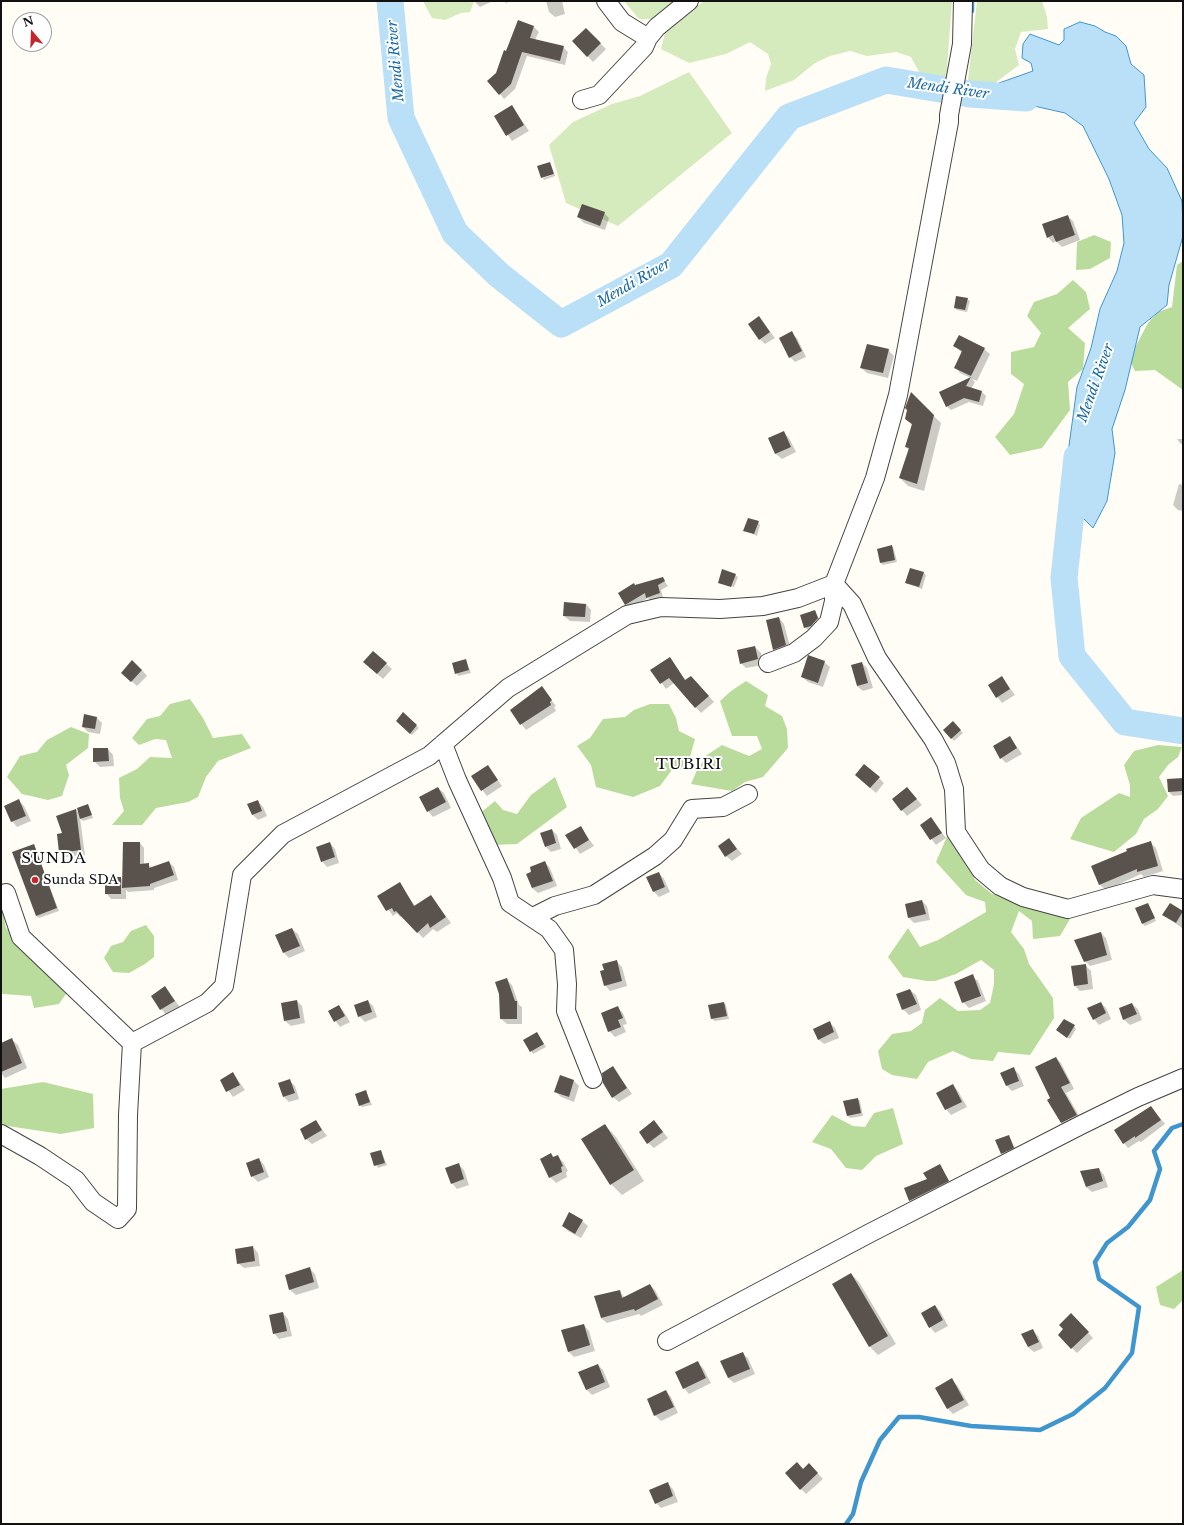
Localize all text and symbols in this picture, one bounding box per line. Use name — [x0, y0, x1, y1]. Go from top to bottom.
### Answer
north arrow — [12, 12, 52, 52]
text: N — [21, 13, 36, 30]
water label: Mendi River — [384, 19, 408, 103]
water label: Mendi River — [906, 75, 990, 103]
water label: Mendi River — [594, 255, 674, 311]
water label: Mendi River — [1074, 342, 1118, 424]
district label: TUBIRI — [656, 756, 722, 774]
district label: SUNDA — [21, 850, 87, 868]
place label: Sunda SDA — [43, 872, 118, 888]
marker: Sunda SDA — [30, 875, 40, 885]

